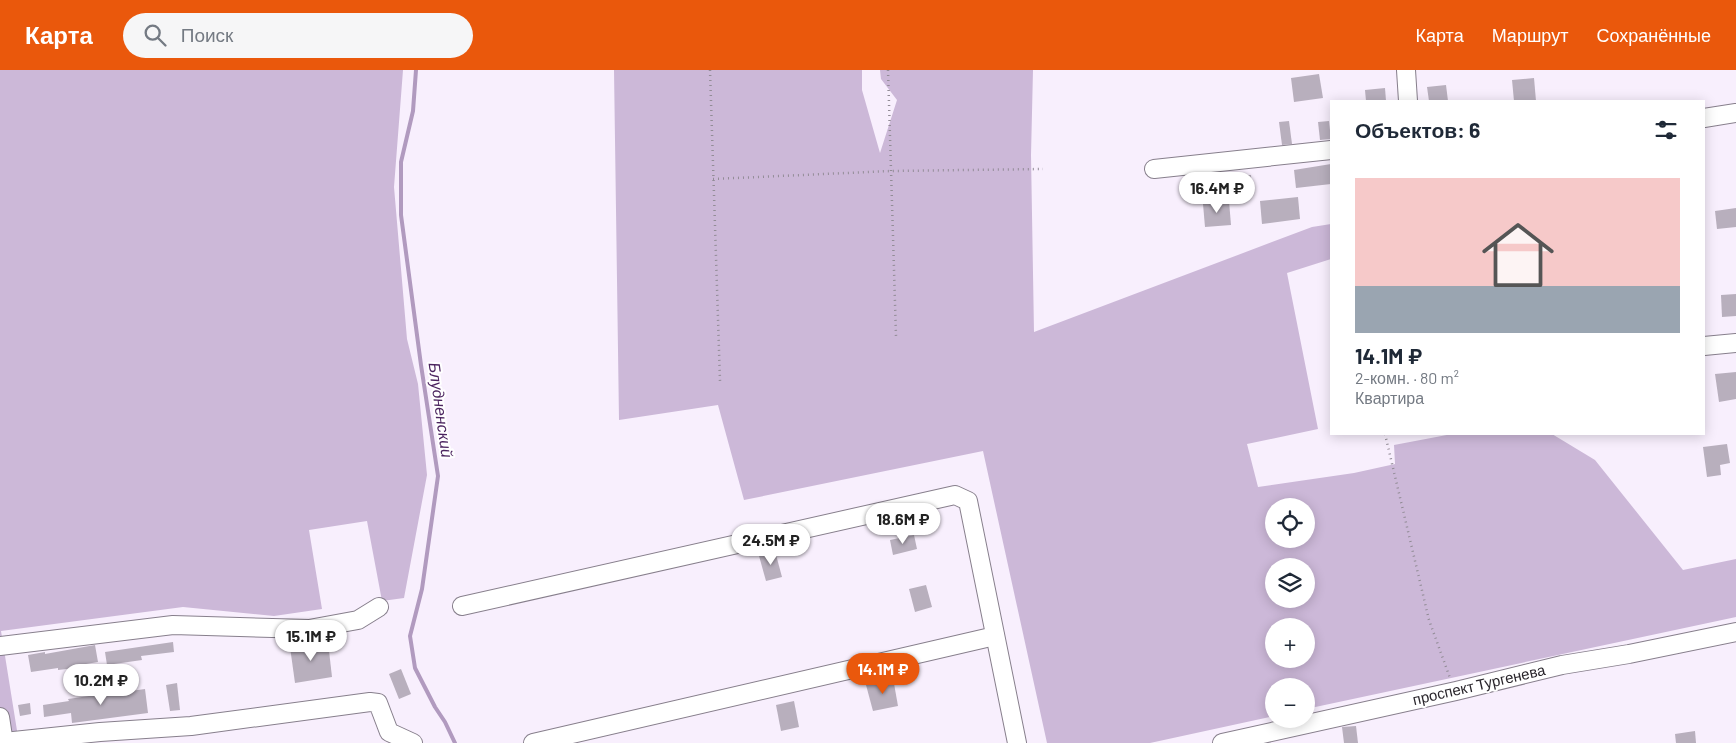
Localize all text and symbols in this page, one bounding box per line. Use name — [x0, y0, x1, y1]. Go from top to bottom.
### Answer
search box — [123, 13, 473, 58]
text: Карта — [25, 20, 93, 49]
icon: search — [141, 21, 169, 49]
text: Поиск — [181, 23, 233, 46]
text: Карта — [1416, 24, 1464, 46]
text: Маршрут — [1492, 24, 1568, 46]
text: Сохранённые — [1596, 24, 1711, 46]
icon: filters — [1652, 116, 1680, 144]
text: Объектов: 6 — [1355, 117, 1480, 142]
pin: 16.4M ₽ — [1171, 172, 1263, 214]
text: 16.4M ₽ — [1190, 178, 1244, 197]
icon: home — [1473, 210, 1563, 300]
text: 14.1M ₽ — [1355, 343, 1422, 368]
water label: Блудненский — [425, 361, 458, 459]
text: 2-комн. · 80 m² — [1355, 368, 1459, 387]
text: Квартира — [1355, 388, 1424, 407]
map controls — [1265, 498, 1315, 728]
button: locate — [1265, 498, 1315, 548]
pin: 18.6M ₽ — [857, 502, 949, 545]
text: 18.6M ₽ — [876, 509, 930, 528]
pin: 24.5M ₽ — [725, 524, 817, 566]
text: 24.5M ₽ — [742, 530, 800, 549]
button: layers — [1265, 558, 1315, 608]
button: + — [1265, 618, 1315, 668]
pin: 15.1M ₽ — [265, 620, 357, 662]
text: 15.1M ₽ — [286, 626, 336, 645]
pin: 14.1M ₽ — [837, 652, 929, 695]
text: 14.1M ₽ — [857, 659, 909, 678]
street label: проспект Тургенева — [1411, 660, 1548, 708]
pin: 10.2M ₽ — [55, 664, 147, 706]
text: 10.2M ₽ — [74, 670, 128, 689]
button: − — [1265, 678, 1315, 728]

